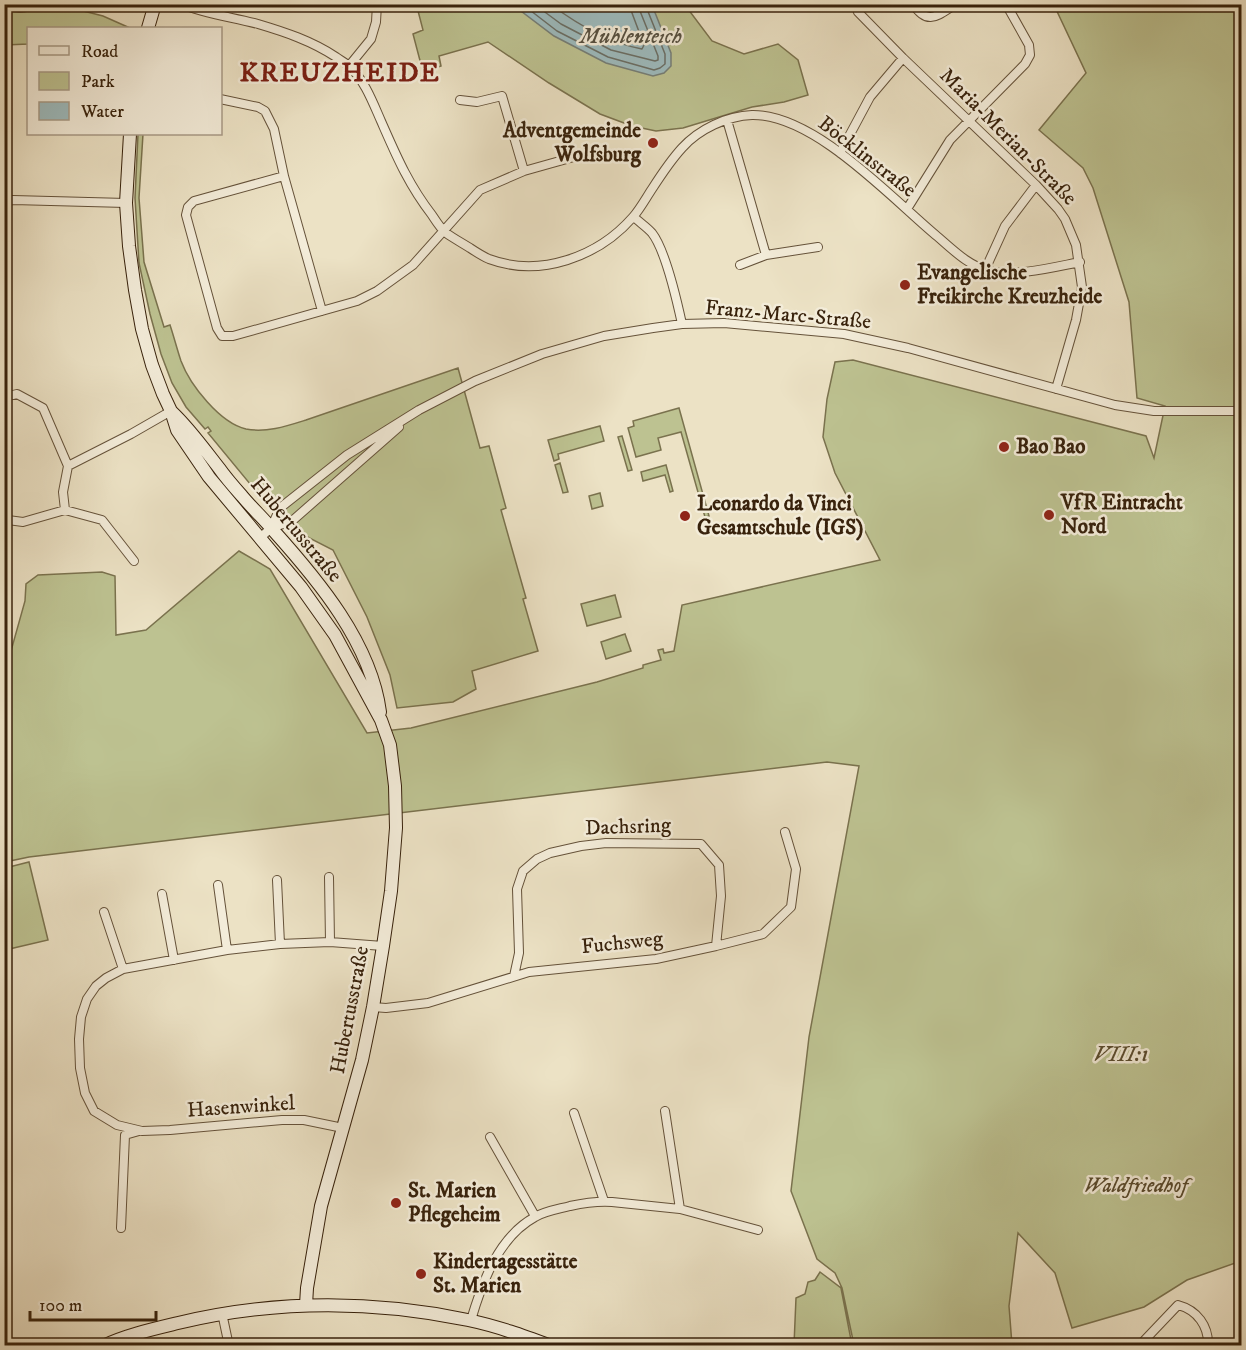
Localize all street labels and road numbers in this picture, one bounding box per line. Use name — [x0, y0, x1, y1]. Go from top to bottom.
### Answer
street label: Maria-Merian-Straße — [934, 63, 1082, 211]
street label: Böcklinstraße — [813, 111, 922, 204]
street label: Franz-Marc-Straße — [704, 295, 872, 335]
street label: Hubertusstraße — [244, 472, 348, 588]
street label: Dachsring — [585, 812, 672, 841]
street label: Fuchsweg — [580, 926, 665, 960]
street label: Hubertusstraße — [325, 944, 375, 1076]
street label: Hasenwinkel — [186, 1090, 297, 1124]

